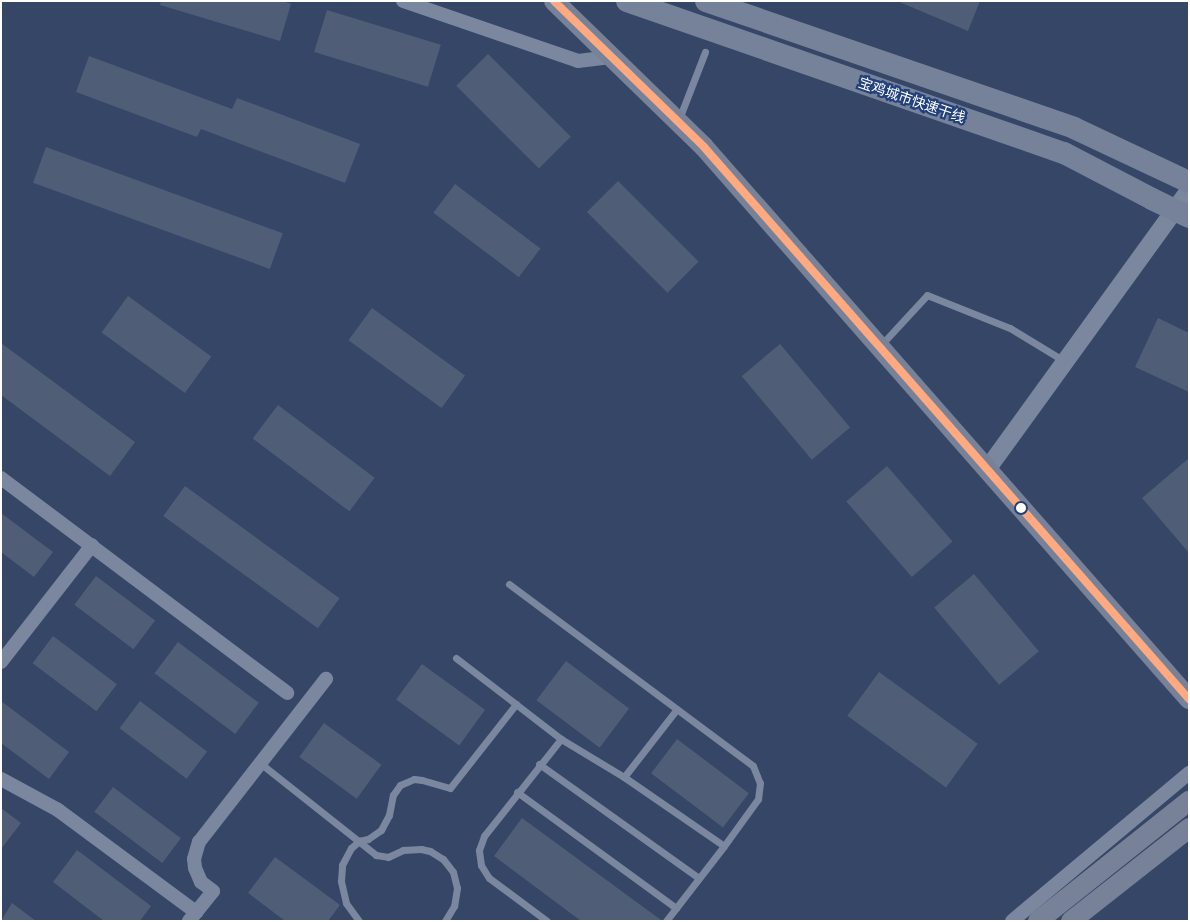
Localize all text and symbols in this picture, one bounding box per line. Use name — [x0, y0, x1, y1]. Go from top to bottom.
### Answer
street label: 宝鸡城市快速干线 — [856, 74, 968, 126]
unlabelled marker — [1016, 503, 1026, 513]

